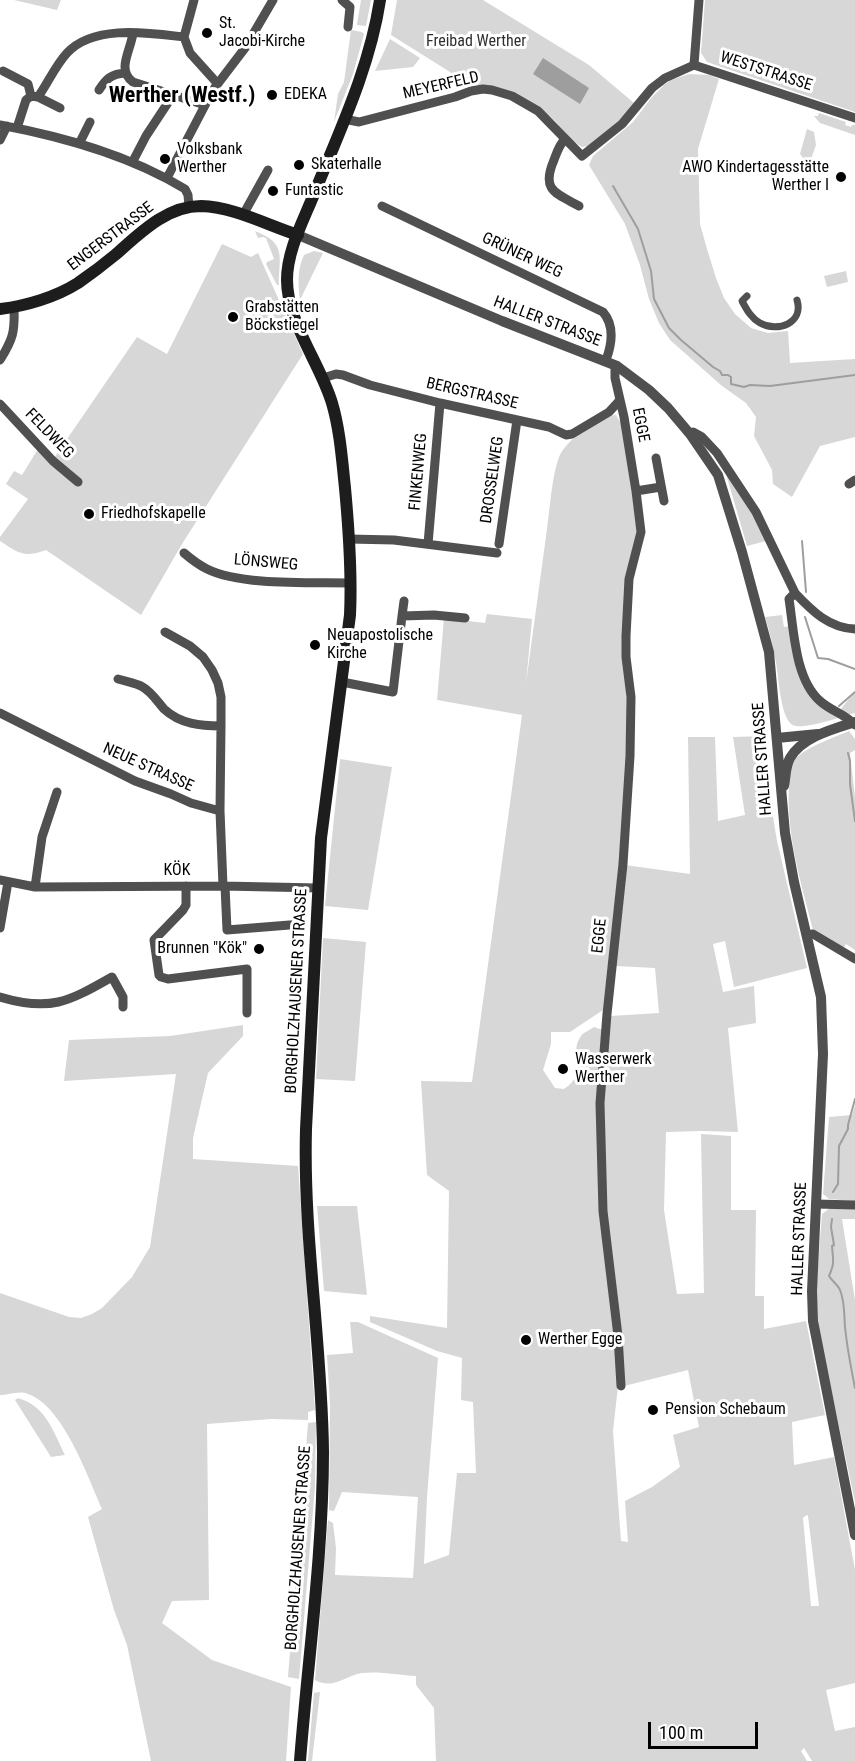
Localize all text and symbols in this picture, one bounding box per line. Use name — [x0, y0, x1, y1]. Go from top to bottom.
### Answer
place label: St. Jacobi-Kirche — [219, 14, 305, 52]
marker: St. Jacobi-Kirche — [200, 26, 214, 40]
park label: Freibad Werther — [426, 32, 526, 52]
street label: WESTSTRASSE — [718, 48, 814, 96]
street label: MEYERFELD — [401, 68, 481, 104]
district label: Werther (Westf.) — [109, 83, 255, 109]
place label: EDEKA — [284, 85, 327, 105]
marker: EDEKA — [265, 88, 279, 102]
place label: Volksbank Werther — [177, 140, 242, 178]
marker: Volksbank Werther — [158, 152, 172, 166]
place label: Skaterhalle — [311, 155, 382, 175]
marker: Skaterhalle — [292, 158, 306, 172]
place label: AWO Kindertagesstätte Werther I — [682, 158, 829, 196]
marker: AWO Kindertagesstätte Werther I — [834, 170, 848, 184]
place label: Funtastic — [285, 181, 344, 201]
marker: Funtastic — [266, 184, 280, 198]
street label: ENGERSTRASSE — [64, 198, 158, 276]
street label: GRÜNER WEG — [479, 229, 565, 283]
street label: HALLER STRASSE — [491, 293, 603, 351]
place label: Grabstätten Böckstiegel — [245, 298, 319, 336]
marker: Grabstätten Böckstiegel — [226, 310, 240, 324]
street label: BERGSTRASSE — [424, 374, 520, 414]
street label: FELDWEG — [21, 405, 77, 463]
street label: EGGE — [627, 406, 653, 444]
street label: FINKENWEG — [406, 432, 432, 512]
street label: DROSSELWEG — [477, 435, 509, 525]
place label: Friedhofskapelle — [101, 504, 206, 524]
marker: Friedhofskapelle — [82, 507, 96, 521]
street label: LÖNSWEG — [233, 551, 299, 575]
place label: Neuapostolische Kirche — [327, 626, 433, 664]
marker: Neuapostolische Kirche — [308, 638, 322, 652]
street label: HALLER STRASSE — [749, 702, 777, 816]
street label: NEUE STRASSE — [100, 739, 196, 797]
street label: KÖK — [164, 861, 190, 881]
street label: BORGHOLZHAUSENER STRASSE — [282, 888, 312, 1094]
street label: EGGE — [589, 918, 611, 954]
place label: Brunnen "Kök" — [157, 939, 247, 959]
marker: Brunnen "Kök" — [252, 942, 266, 956]
place label: Wasserwerk Werther — [575, 1050, 652, 1088]
marker: Wasserwerk Werther — [556, 1062, 570, 1076]
street label: HALLER STRASSE — [788, 1182, 812, 1296]
place label: Werther Egge — [538, 1330, 622, 1350]
marker: Werther Egge — [519, 1333, 533, 1347]
place label: Pension Schebaum — [665, 1400, 786, 1420]
marker: Pension Schebaum — [646, 1403, 660, 1417]
street label: BORGHOLZHAUSENER STRASSE — [282, 1445, 316, 1651]
scale bar — [651, 1710, 760, 1748]
text: 100 m — [659, 1722, 703, 1743]

